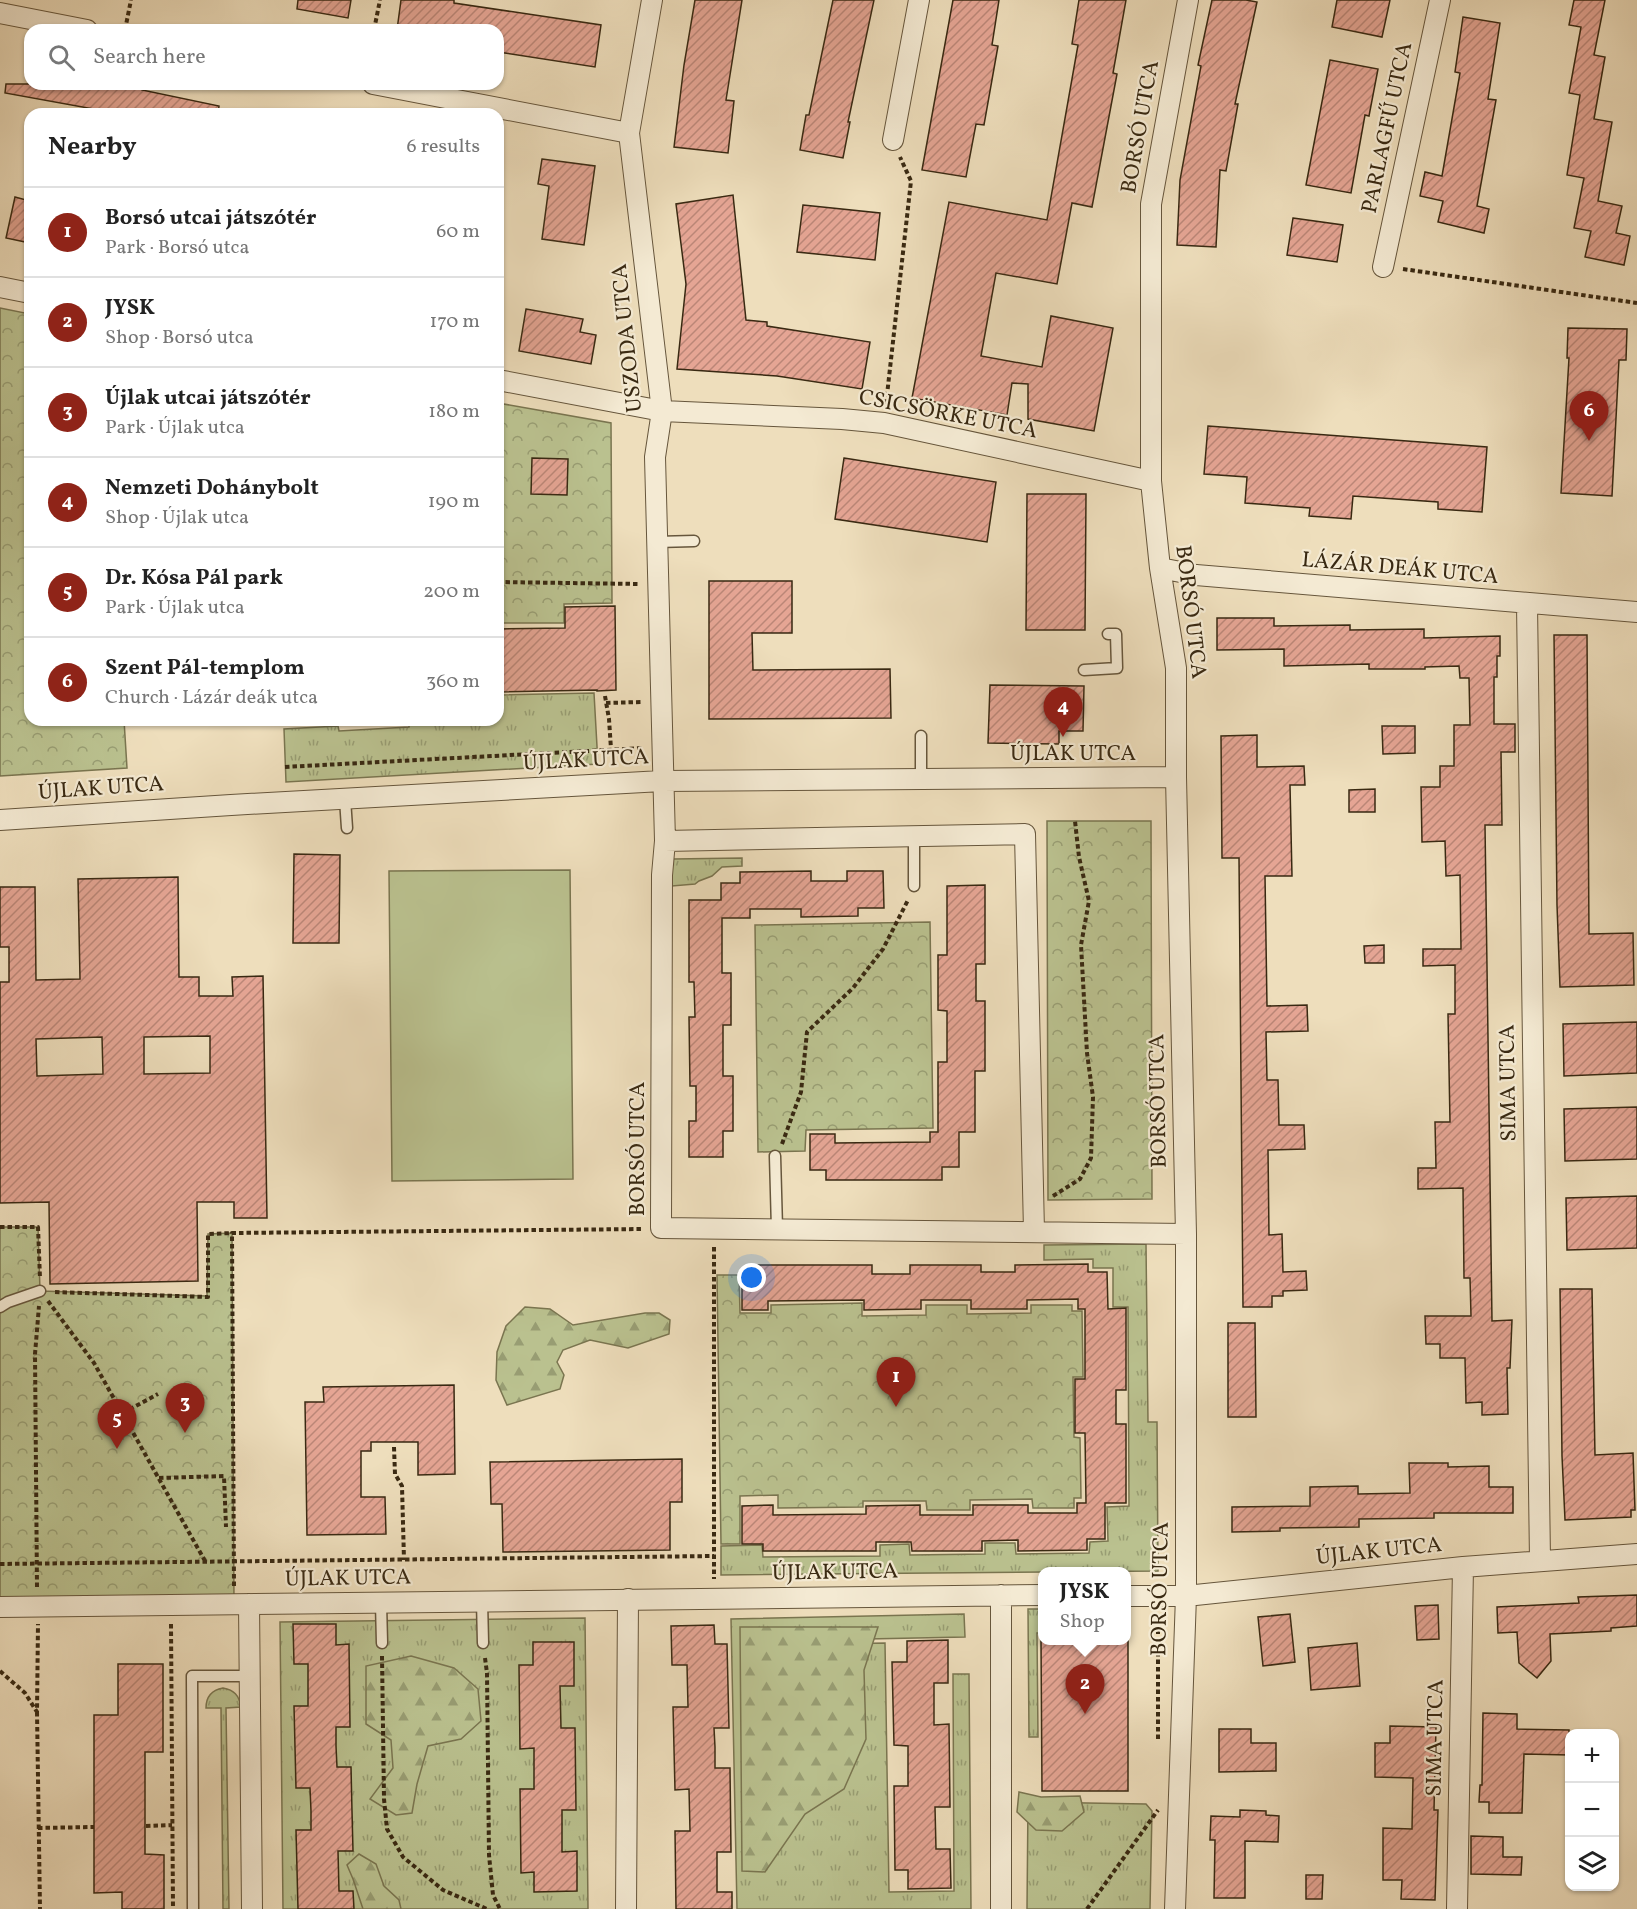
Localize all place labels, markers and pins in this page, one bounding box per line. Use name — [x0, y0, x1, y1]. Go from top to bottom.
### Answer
pin: 6 — [1570, 392, 1608, 441]
pin: 4 — [1044, 688, 1082, 737]
pin: 1 — [876, 1358, 916, 1407]
pin: 3 — [166, 1384, 204, 1433]
pin: 5 — [98, 1400, 136, 1449]
pin: 2 — [1066, 1664, 1104, 1714]

